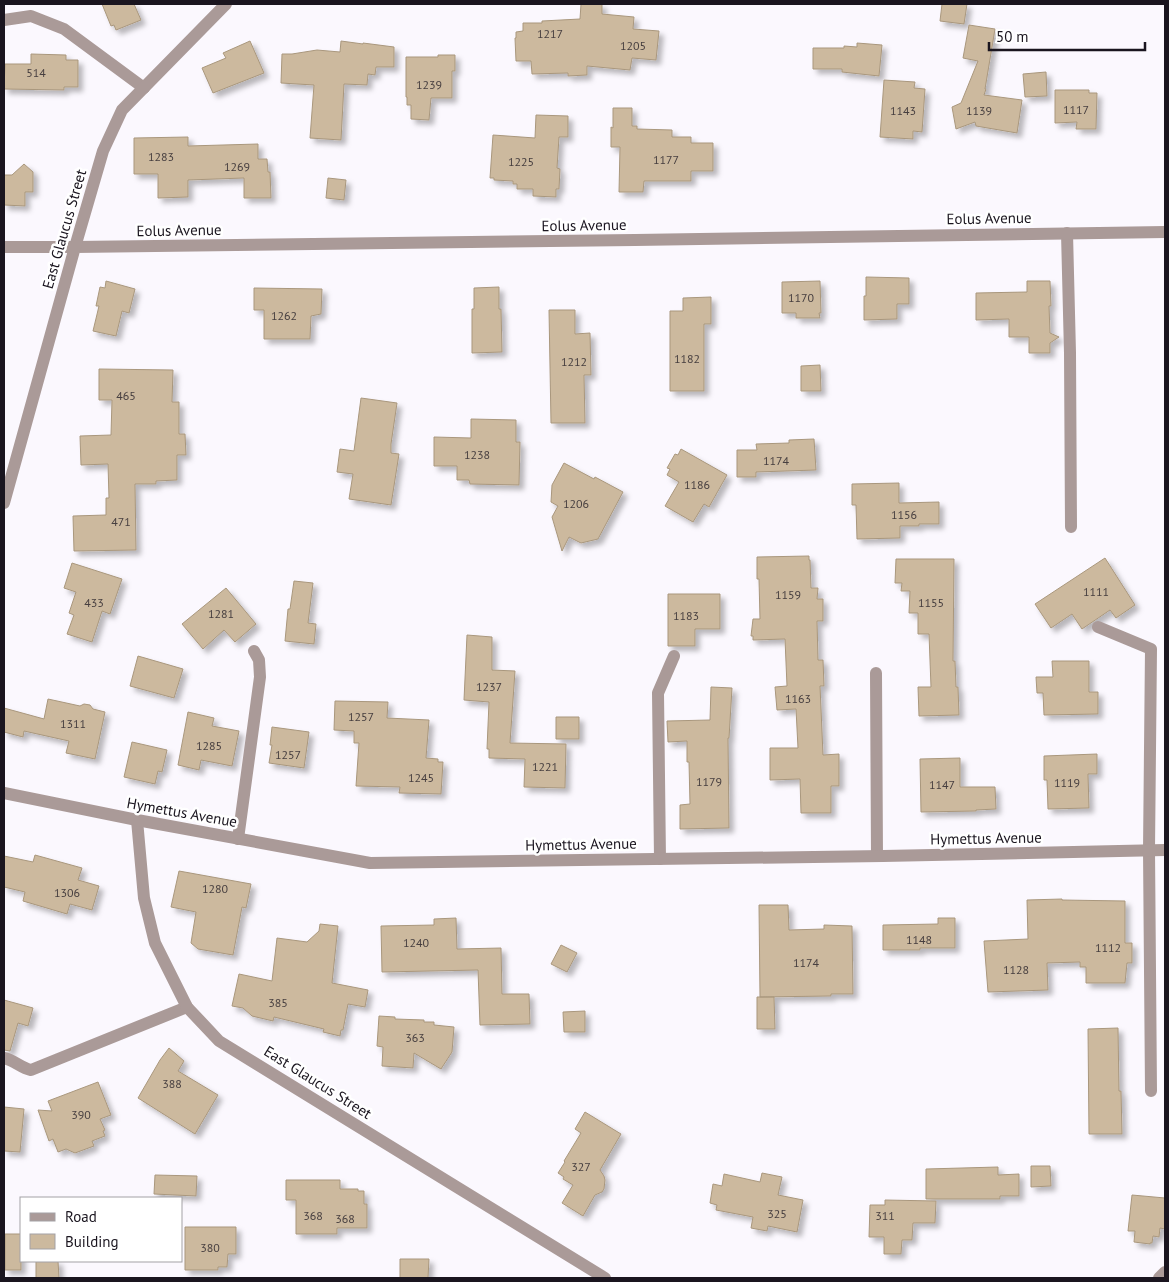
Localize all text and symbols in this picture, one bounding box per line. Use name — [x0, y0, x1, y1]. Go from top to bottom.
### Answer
scale bar — [989, 20, 1145, 52]
house number: 1217 — [537, 26, 563, 41]
text: 50 m — [996, 27, 1029, 46]
house number: 1205 — [620, 38, 646, 53]
house number: 514 — [26, 65, 46, 80]
house number: 1239 — [416, 77, 442, 92]
house number: 1117 — [1063, 102, 1089, 117]
house number: 1143 — [890, 103, 916, 118]
house number: 1139 — [966, 103, 992, 118]
house number: 1283 — [148, 149, 174, 164]
house number: 1177 — [653, 152, 679, 167]
house number: 1225 — [508, 154, 534, 169]
house number: 1269 — [224, 159, 250, 174]
street label: East Glaucus Street — [38, 167, 90, 291]
street label: Eolus Avenue — [946, 208, 1032, 228]
street label: Eolus Avenue — [541, 215, 627, 235]
street label: Eolus Avenue — [136, 220, 222, 240]
house number: 1170 — [788, 290, 815, 305]
house number: 1262 — [271, 308, 297, 323]
house number: 1182 — [674, 351, 700, 366]
house number: 1212 — [561, 354, 587, 369]
house number: 465 — [116, 388, 136, 403]
house number: 1238 — [464, 447, 490, 462]
house number: 1174 — [763, 453, 790, 468]
house number: 1186 — [684, 477, 710, 492]
house number: 1206 — [563, 496, 589, 511]
house number: 1156 — [891, 507, 917, 522]
house number: 471 — [111, 514, 131, 529]
house number: 1111 — [1083, 584, 1109, 599]
house number: 1159 — [775, 587, 801, 602]
house number: 433 — [84, 595, 104, 610]
house number: 1155 — [918, 595, 944, 610]
house number: 1281 — [208, 606, 234, 621]
house number: 1183 — [673, 608, 699, 623]
house number: 1237 — [476, 679, 502, 694]
house number: 1163 — [785, 691, 811, 706]
house number: 1257 — [348, 709, 374, 724]
house number: 1311 — [60, 716, 86, 731]
house number: 1285 — [196, 738, 222, 753]
house number: 1257 — [275, 747, 301, 762]
house number: 1221 — [532, 759, 558, 774]
house number: 1245 — [408, 770, 434, 785]
house number: 1179 — [696, 774, 722, 789]
house number: 1119 — [1054, 775, 1080, 790]
house number: 1147 — [929, 777, 955, 792]
street label: Hymettus Avenue — [125, 793, 239, 831]
street label: Hymettus Avenue — [930, 828, 1042, 848]
street label: Hymettus Avenue — [525, 834, 637, 854]
house number: 1280 — [202, 881, 229, 896]
house number: 1306 — [54, 885, 80, 900]
house number: 1148 — [906, 932, 932, 947]
house number: 1240 — [403, 935, 430, 950]
house number: 1112 — [1095, 940, 1121, 955]
house number: 1174 — [793, 955, 820, 970]
house number: 1128 — [1003, 962, 1029, 977]
house number: 385 — [268, 995, 288, 1010]
house number: 363 — [405, 1030, 425, 1045]
street label: East Glaucus Street — [261, 1041, 375, 1123]
house number: 388 — [162, 1076, 182, 1091]
house number: 390 — [71, 1107, 91, 1122]
house number: 327 — [571, 1159, 591, 1174]
legend — [20, 1197, 182, 1262]
house number: 325 — [767, 1206, 787, 1221]
text: Road — [65, 1207, 97, 1226]
house number: 368 — [303, 1208, 323, 1223]
house number: 311 — [875, 1208, 895, 1223]
house number: 368 — [335, 1211, 355, 1226]
text: Building — [65, 1232, 119, 1251]
house number: 380 — [200, 1240, 220, 1255]

